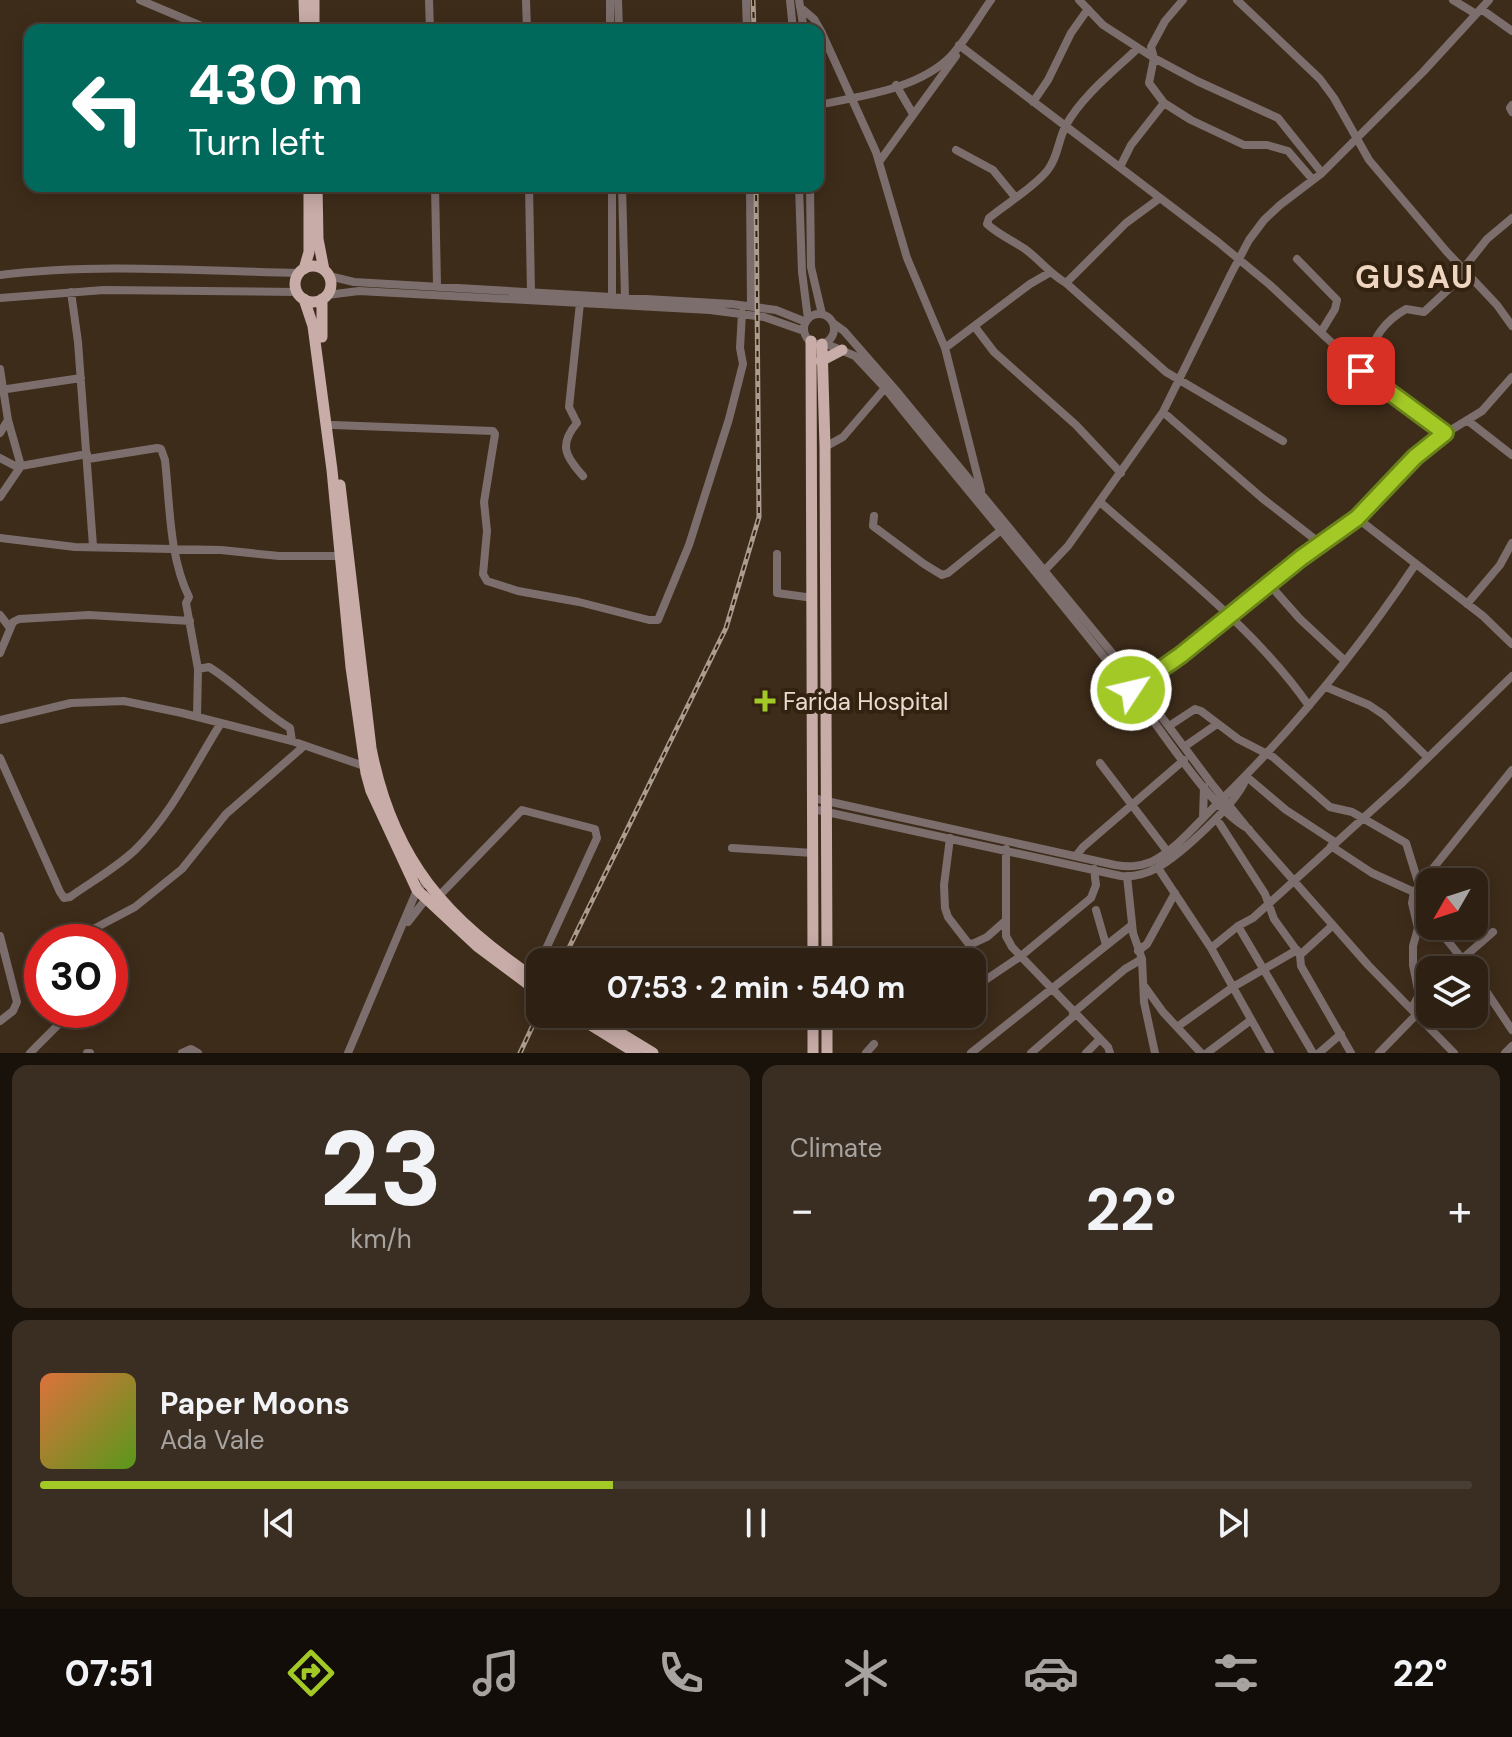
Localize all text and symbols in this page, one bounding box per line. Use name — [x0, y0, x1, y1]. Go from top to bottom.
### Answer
text: 430 m — [188, 48, 363, 121]
icon: left — [56, 56, 160, 160]
text: Turn left — [188, 119, 325, 166]
district label: GUSAU — [1355, 256, 1475, 298]
pin — [1327, 337, 1395, 405]
icon: arrive — [1339, 349, 1383, 393]
position arrow — [1089, 648, 1173, 732]
place label: Farida Hospital — [783, 686, 948, 717]
marker: Farida Hospital — [754, 690, 776, 712]
north arrow — [1416, 868, 1488, 940]
map controls — [1416, 868, 1488, 1028]
speed limit sign: 30 — [24, 924, 128, 1028]
button: layers — [1416, 956, 1488, 1028]
text: 07:53 · 2 min · 540 m — [607, 968, 905, 1007]
text: 23 — [320, 1102, 442, 1237]
text: Climate — [790, 1131, 882, 1165]
text: 22° — [1085, 1170, 1177, 1249]
text: − — [790, 1181, 814, 1239]
text: + — [1448, 1181, 1472, 1239]
text: km/h — [350, 1222, 412, 1256]
text: Paper Moons — [160, 1384, 350, 1423]
text: Ada Vale — [160, 1423, 265, 1457]
icon: previous — [257, 1501, 301, 1545]
icon: pause — [734, 1501, 778, 1545]
icon: next — [1211, 1501, 1255, 1545]
icon: directions — [283, 1645, 339, 1701]
icon: music — [468, 1645, 524, 1701]
icon: phone — [653, 1645, 709, 1701]
icon: climate — [838, 1645, 894, 1701]
icon: car — [1023, 1645, 1079, 1701]
icon: filters — [1208, 1645, 1264, 1701]
text: 07:51 — [65, 1650, 154, 1697]
text: 22° — [1393, 1650, 1447, 1697]

